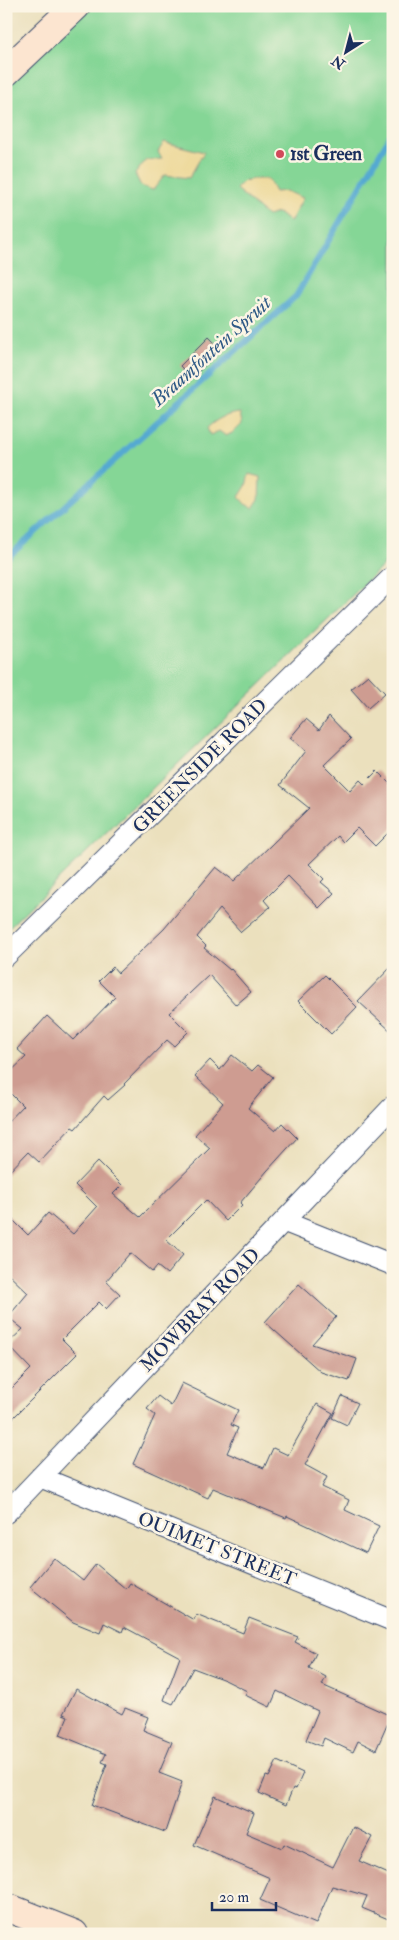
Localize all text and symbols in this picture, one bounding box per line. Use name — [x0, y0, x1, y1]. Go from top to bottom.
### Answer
north arrow — [322, 28, 372, 78]
text: N — [328, 51, 350, 73]
place label: 1st Green — [290, 142, 362, 166]
marker: 1st Green — [274, 148, 286, 160]
water label: Braamfontein Spruit — [145, 290, 277, 412]
street label: GREENSIDE ROAD — [127, 693, 273, 839]
street label: MOWBRAY ROAD — [135, 1243, 265, 1377]
street label: OUIMET STREET — [134, 1506, 300, 1592]
scale bar — [212, 1880, 275, 1912]
text: 20 m — [219, 1888, 249, 1907]

